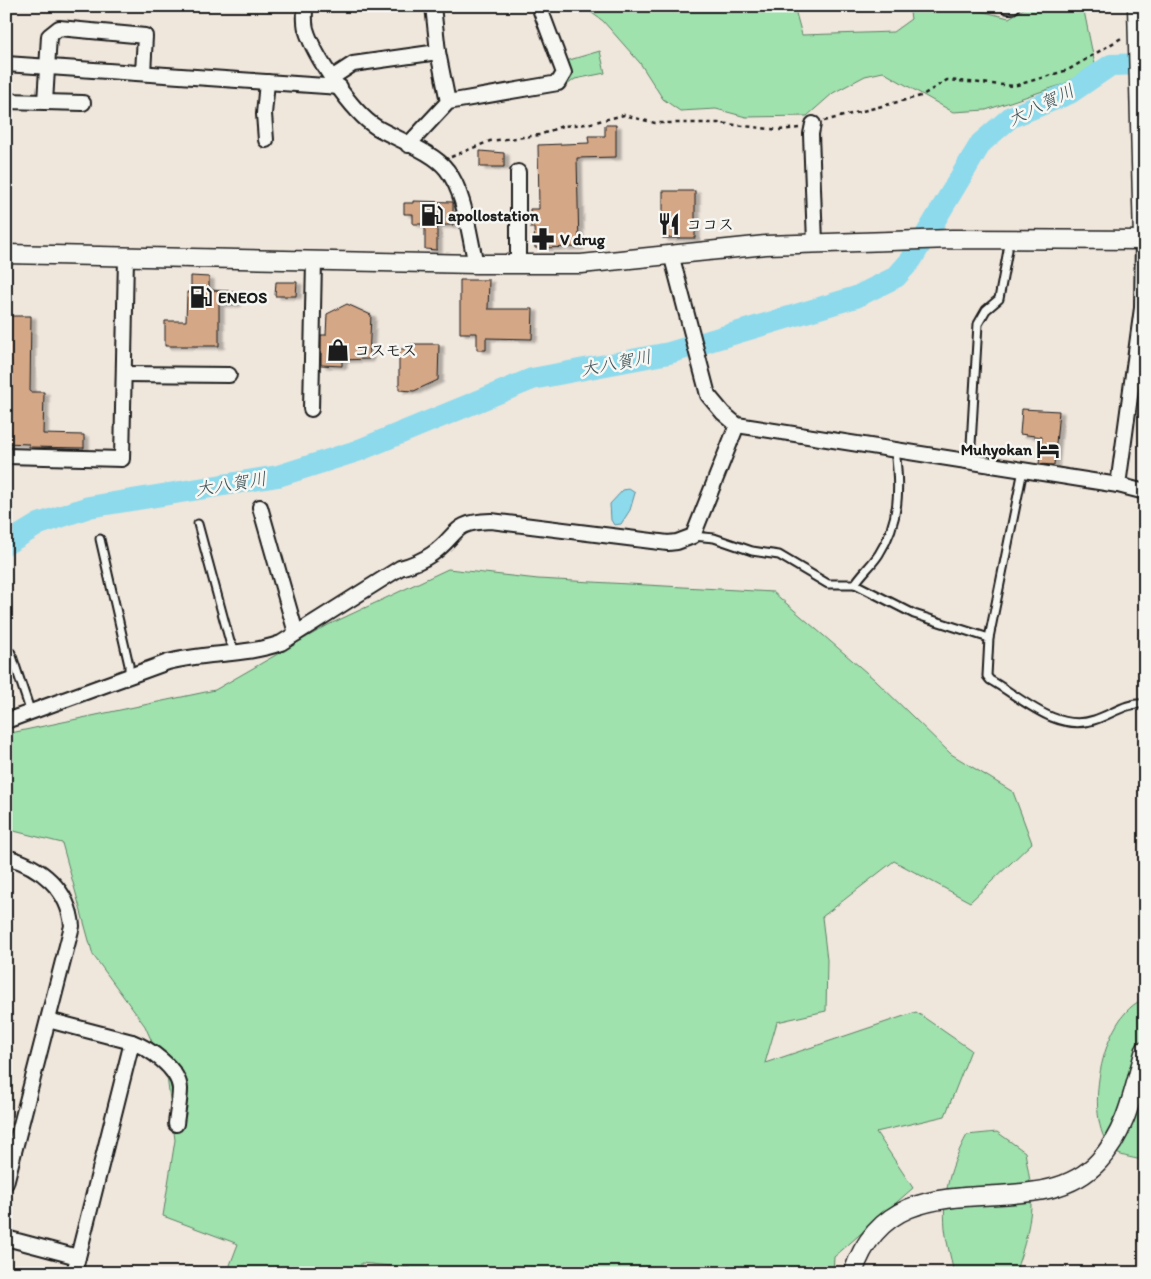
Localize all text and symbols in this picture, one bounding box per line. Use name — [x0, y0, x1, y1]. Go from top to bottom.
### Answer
water label: 大八賀川 — [1004, 79, 1078, 131]
fuel station icon: apollostation — [419, 202, 445, 228]
place label: apollostation — [448, 206, 540, 226]
restaurant icon: ココス — [656, 211, 682, 237]
place label: ココス — [686, 215, 734, 234]
pharmacy icon: V drug — [530, 226, 556, 252]
place label: V drug — [560, 230, 606, 250]
fuel station icon: ENEOS — [188, 284, 214, 310]
place label: ENEOS — [218, 288, 267, 307]
shop icon: コスモス — [325, 337, 351, 363]
place label: コスモス — [354, 341, 417, 360]
water label: 大八賀川 — [579, 345, 653, 381]
hotel icon: Muhyokan — [1035, 436, 1061, 462]
place label: Muhyokan — [961, 440, 1033, 460]
water label: 大八賀川 — [194, 468, 268, 500]

